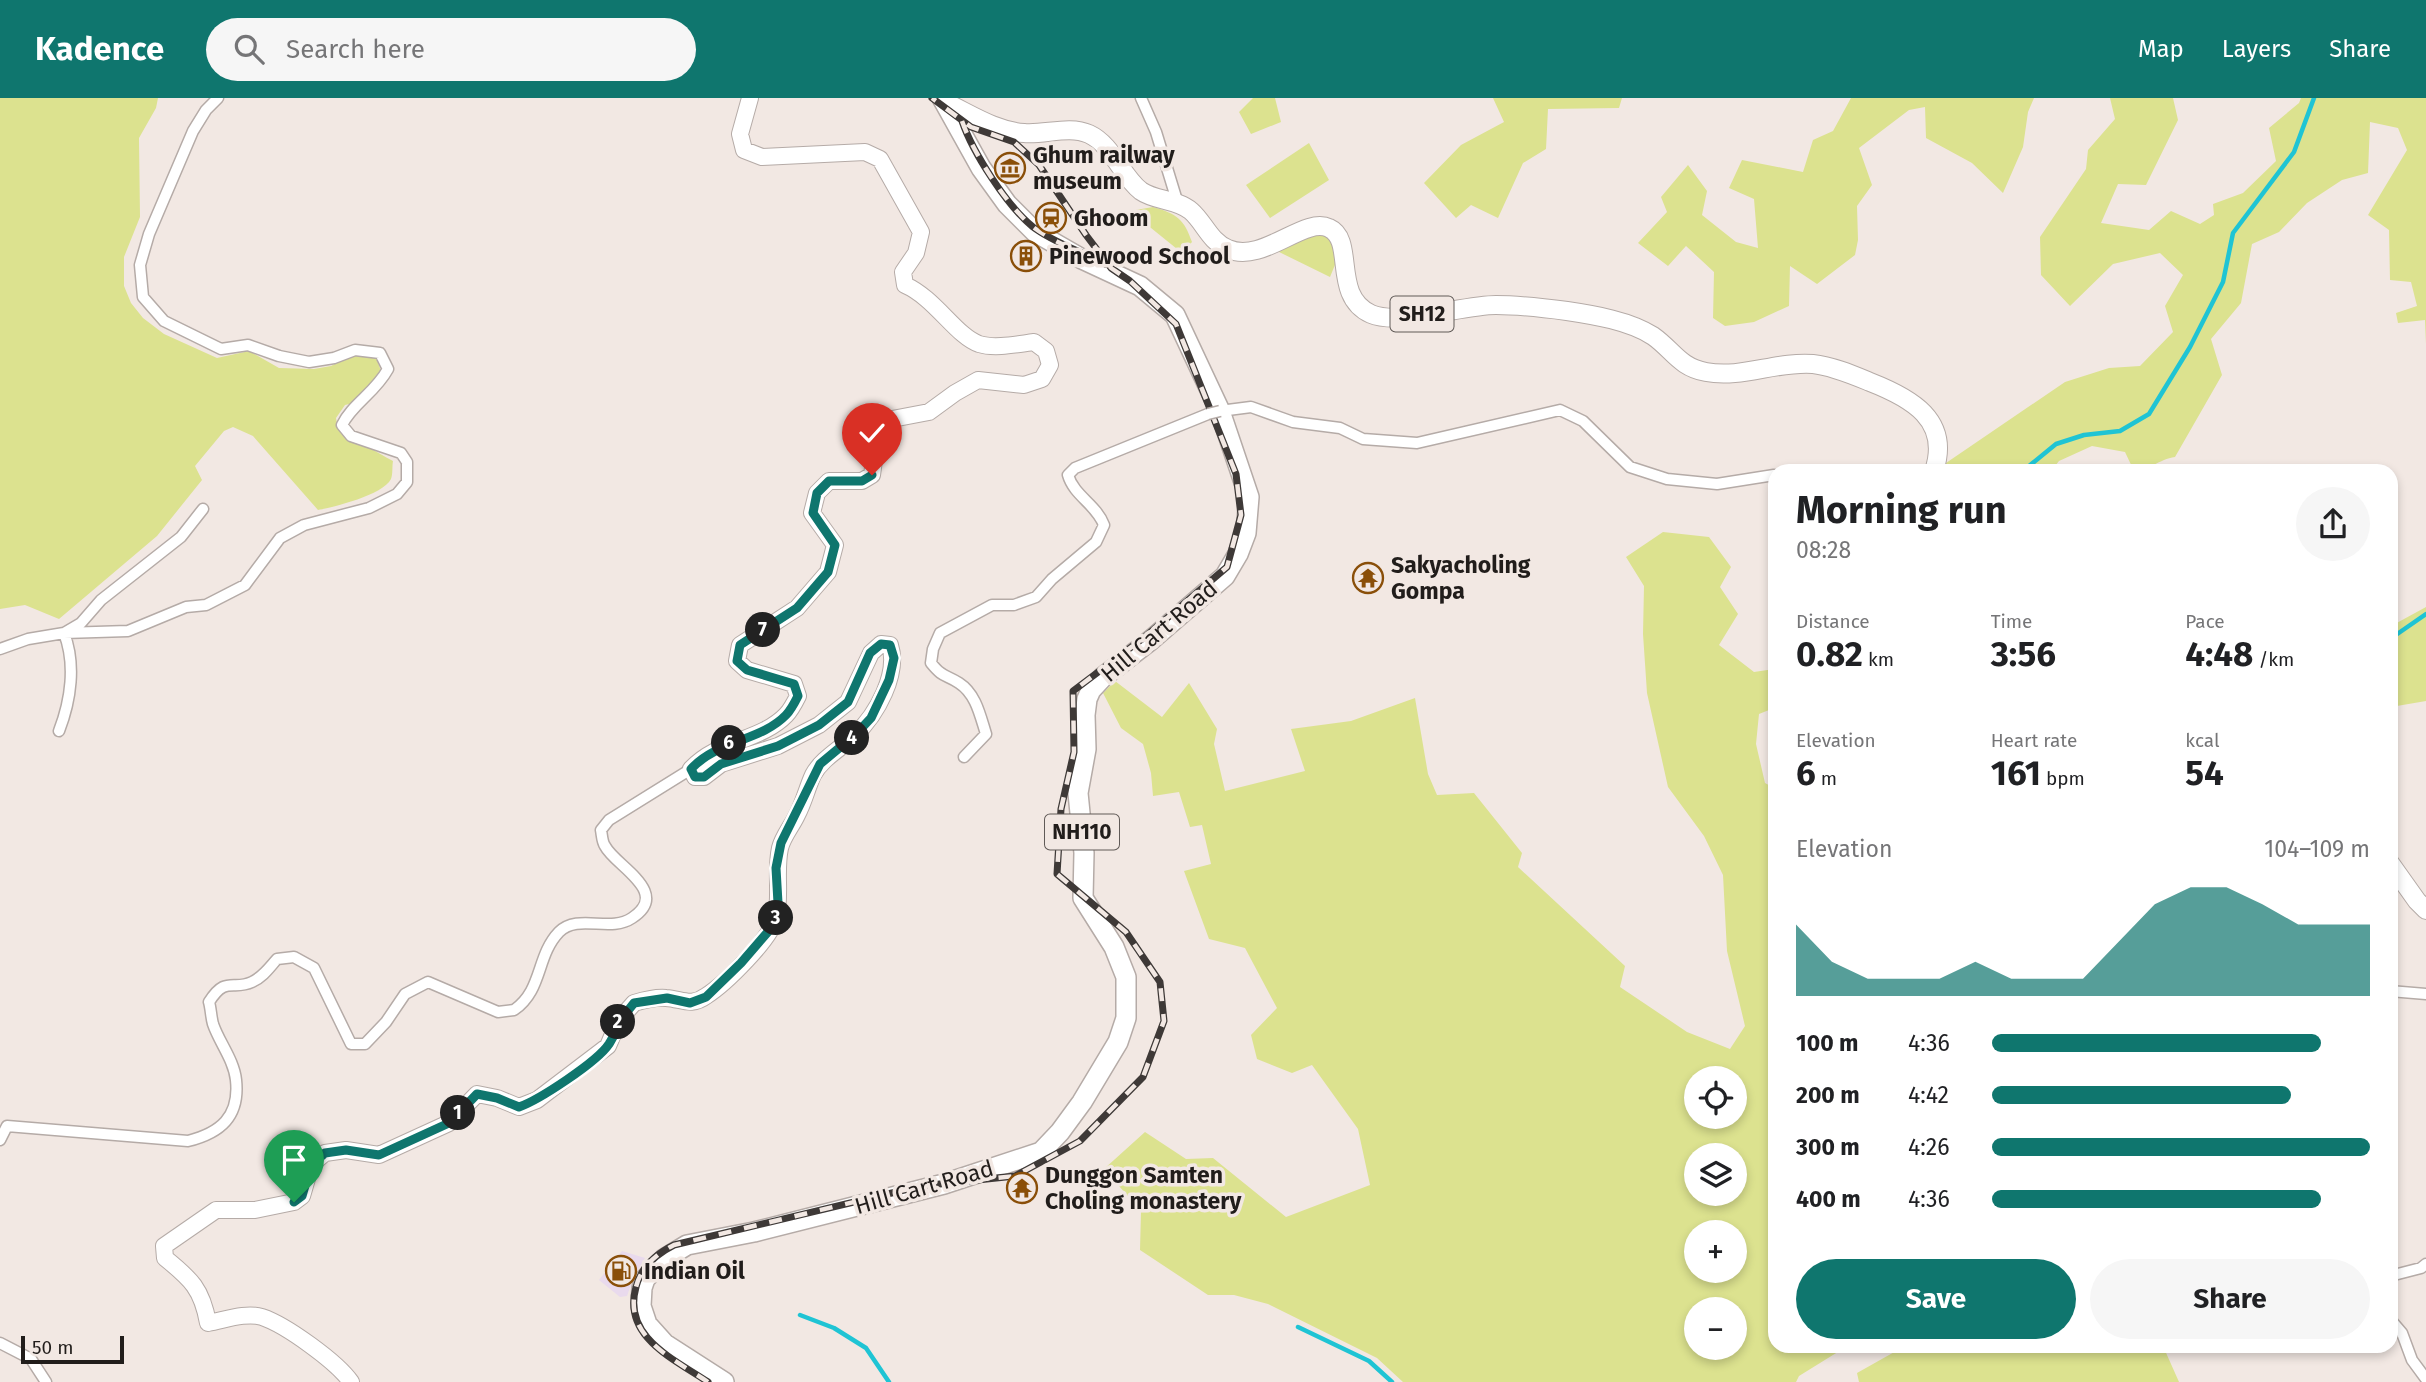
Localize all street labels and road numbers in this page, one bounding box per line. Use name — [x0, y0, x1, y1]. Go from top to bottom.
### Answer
road number: SH12 — [1390, 296, 1454, 332]
street label: Hill Cart Road — [1095, 574, 1223, 688]
road number: NH110 — [1045, 814, 1119, 850]
street label: Hill Cart Road — [851, 1154, 997, 1220]

